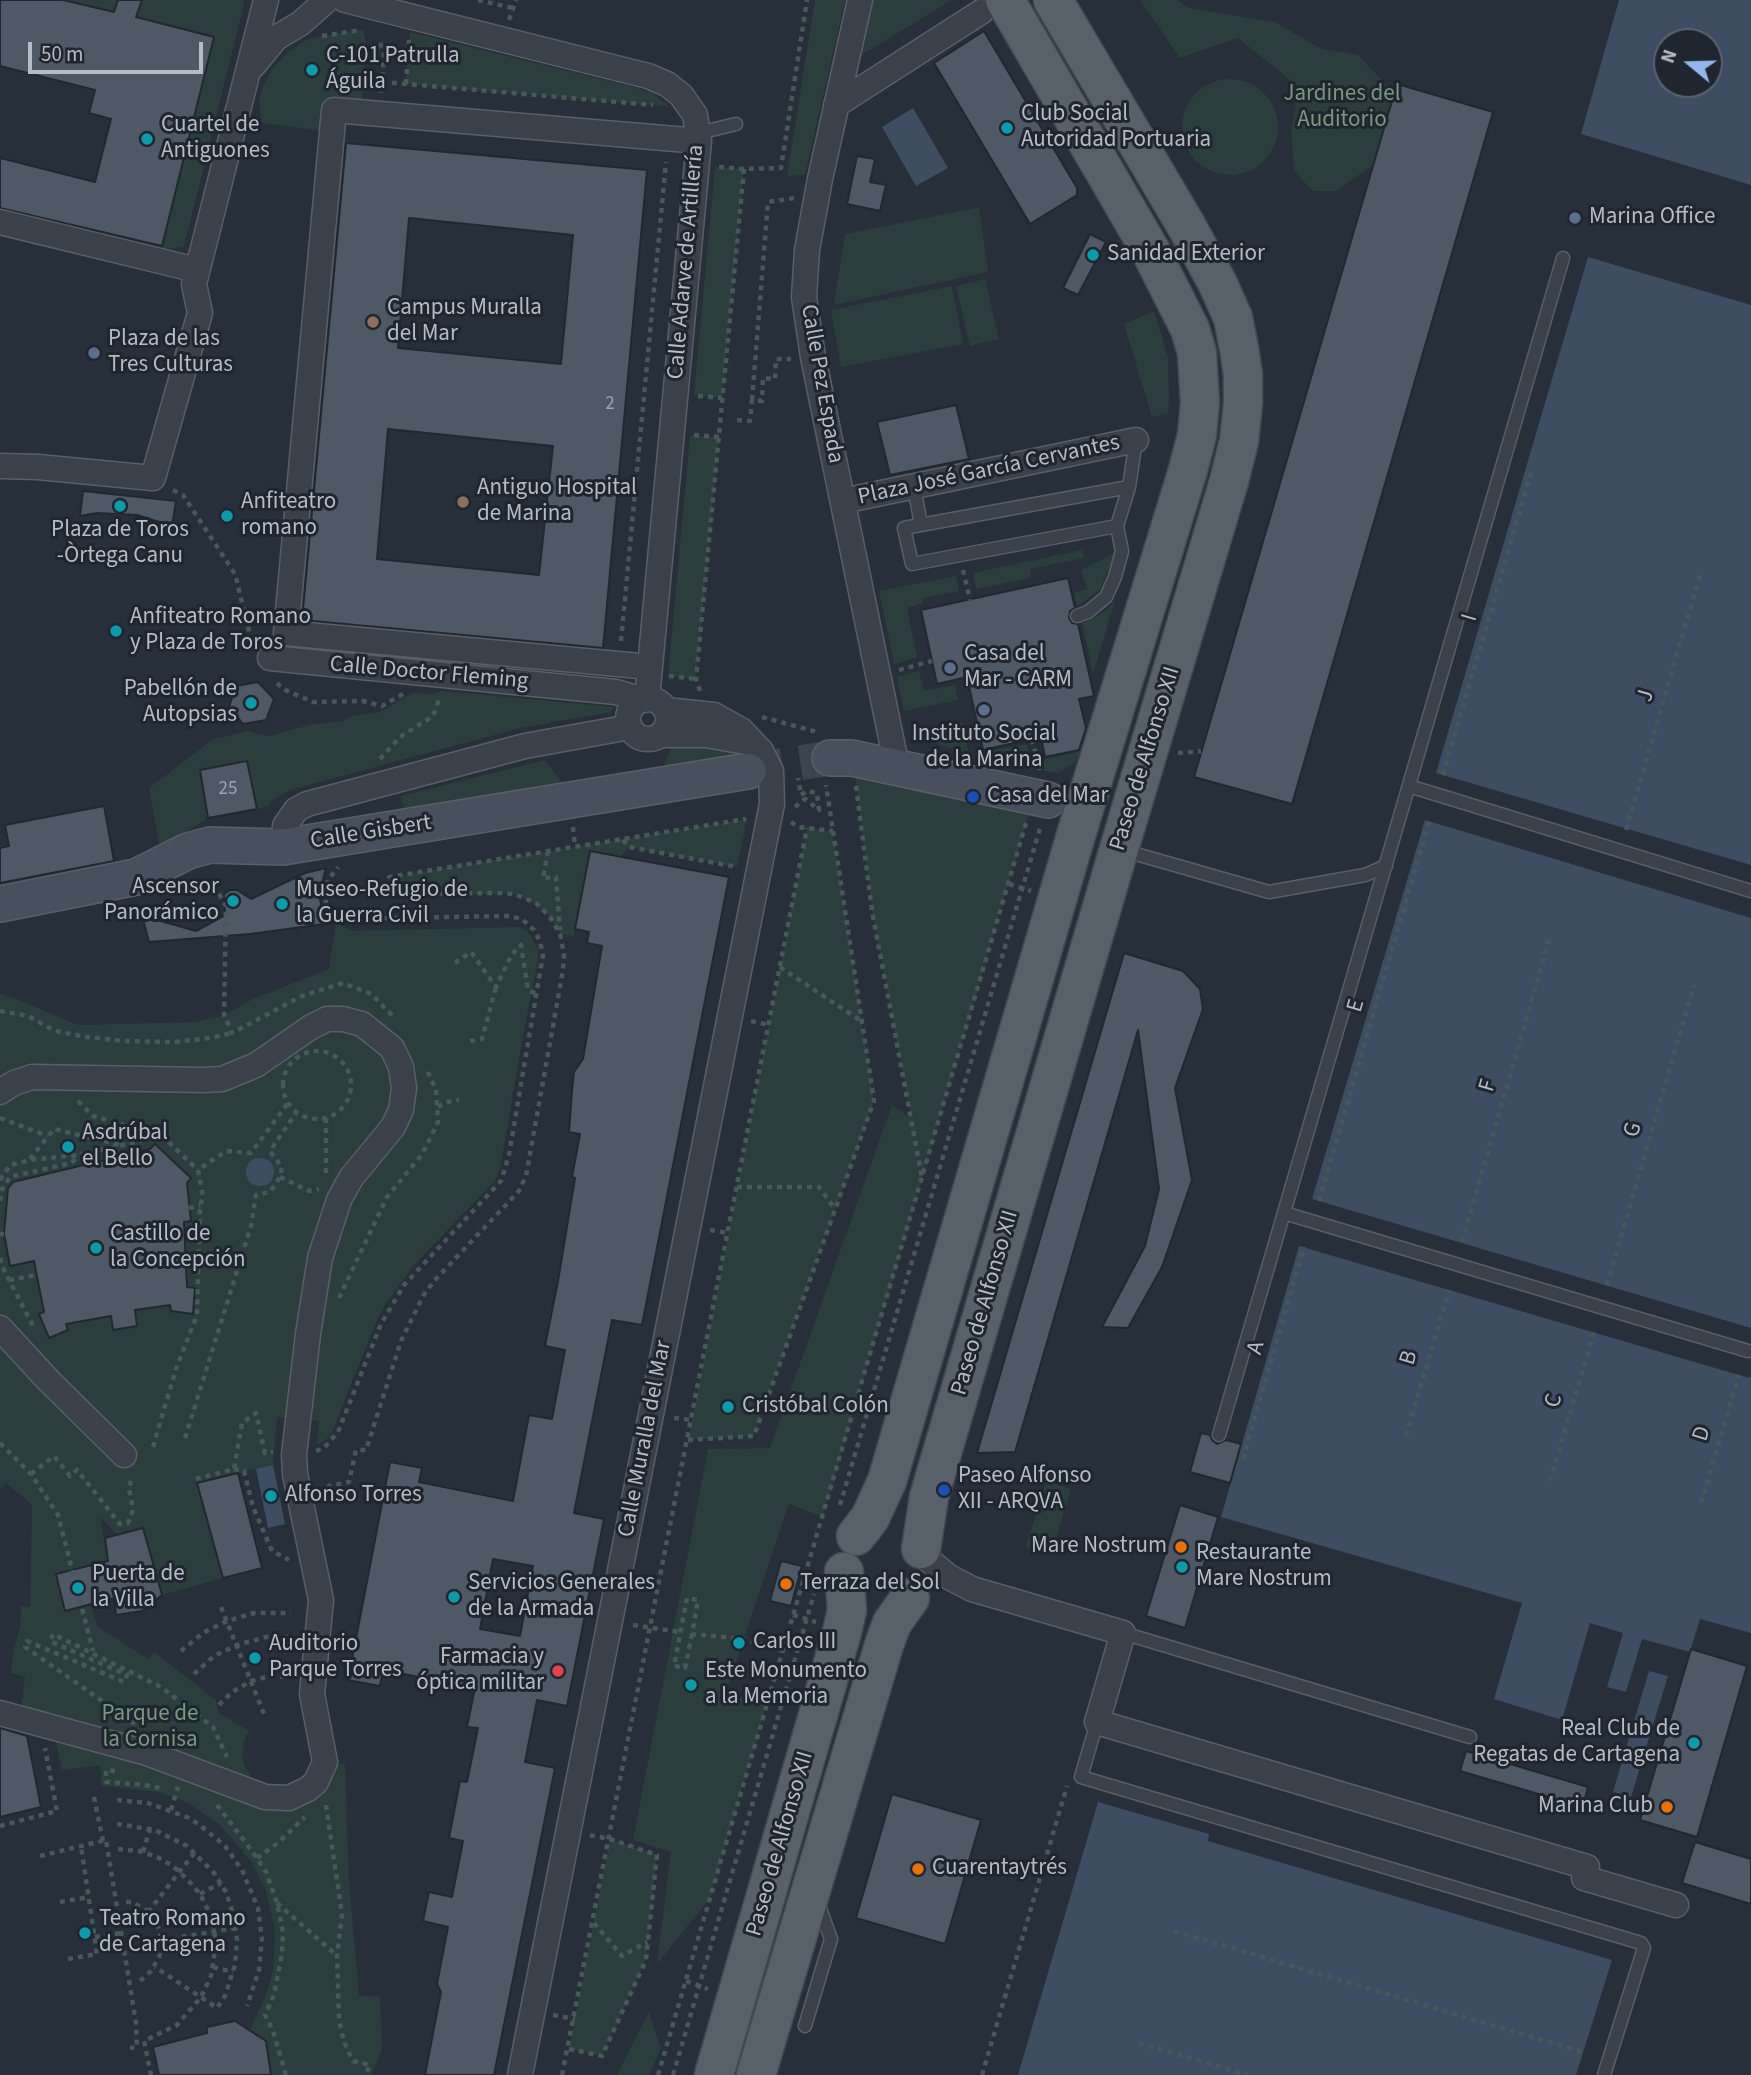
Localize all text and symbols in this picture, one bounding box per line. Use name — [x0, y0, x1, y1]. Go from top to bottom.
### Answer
scale bar — [32, 28, 206, 72]
north arrow — [1653, 28, 1723, 98]
text: 50 m — [41, 39, 83, 69]
place label: C-101 Patrulla Águila — [326, 43, 459, 97]
text: N — [1655, 46, 1684, 67]
marker: C-101 Patrulla Águila — [304, 62, 320, 78]
park label: Jardines del Auditorio — [1283, 81, 1401, 135]
place label: Club Social Autoridad Portuaria — [1021, 101, 1211, 155]
place label: Cuartel de Antiguones — [161, 112, 270, 166]
marker: Club Social Autoridad Portuaria — [999, 120, 1015, 136]
marker: Cuartel de Antiguones — [139, 131, 155, 147]
street label: Calle Adarve de Artillería — [663, 143, 711, 381]
place label: Marina Office — [1589, 204, 1715, 232]
marker: Marina Office — [1567, 210, 1583, 226]
place label: Sanidad Exterior — [1107, 241, 1265, 269]
marker: Sanidad Exterior — [1085, 247, 1101, 263]
place label: Campus Muralla del Mar — [387, 295, 542, 349]
street label: Calle Pez Espada — [793, 302, 849, 466]
marker: Campus Muralla del Mar — [365, 314, 381, 330]
place label: Plaza de las Tres Culturas — [108, 326, 233, 380]
marker: Plaza de las Tres Culturas — [86, 345, 102, 361]
house number: 2 — [605, 394, 615, 416]
street label: Plaza José García Cervantes — [856, 430, 1122, 512]
place label: Antiguo Hospital de Marina — [477, 475, 637, 529]
place label: Anfiteatro romano — [241, 489, 336, 543]
marker: Antiguo Hospital de Marina — [455, 494, 471, 510]
marker: Plaza de Toros -Òrtega Canu — [112, 498, 128, 514]
marker: Anfiteatro romano — [219, 508, 235, 524]
place label: Plaza de Toros -Òrtega Canu — [51, 517, 189, 571]
place label: Anfiteatro Romano y Plaza de Toros — [130, 604, 311, 658]
street label: I — [1457, 611, 1485, 625]
marker: Anfiteatro Romano y Plaza de Toros — [108, 623, 124, 639]
place label: Casa del Mar - CARM — [964, 641, 1072, 695]
street label: Calle Doctor Fleming — [328, 652, 530, 696]
marker: Casa del Mar - CARM — [942, 660, 958, 676]
street label: Paseo de Alfonso XII — [1105, 664, 1187, 854]
place label: Pabellón de Autopsias — [124, 676, 237, 730]
street label: J — [1632, 687, 1662, 705]
marker: Pabellón de Autopsias — [243, 695, 259, 711]
marker: Instituto Social de la Marina — [976, 702, 992, 718]
place label: Instituto Social de la Marina — [912, 721, 1056, 775]
house number: 25 — [219, 779, 237, 801]
place label: Casa del Mar — [987, 783, 1108, 811]
marker: Casa del Mar — [965, 789, 981, 805]
street label: Calle Gisbert — [309, 810, 433, 856]
place label: Ascensor Panorámico — [104, 874, 219, 928]
place label: Museo-Refugio de la Guerra Civil — [296, 877, 468, 931]
marker: Ascensor Panorámico — [225, 893, 241, 909]
marker: Museo-Refugio de la Guerra Civil — [274, 896, 290, 912]
street label: E — [1342, 996, 1372, 1016]
street label: F — [1474, 1077, 1504, 1095]
street label: G — [1619, 1119, 1649, 1141]
place label: Asdrúbal el Bello — [82, 1120, 168, 1174]
marker: Asdrúbal el Bello — [60, 1139, 76, 1155]
street label: Paseo de Alfonso XII — [946, 1207, 1026, 1399]
place label: Castillo de la Concepción — [110, 1221, 246, 1275]
marker: Castillo de la Concepción — [88, 1240, 104, 1256]
street label: Calle Muralla del Mar — [613, 1338, 679, 1540]
street label: A — [1242, 1338, 1272, 1358]
street label: B — [1395, 1348, 1425, 1368]
street label: C — [1540, 1391, 1570, 1411]
place label: Cristóbal Colón — [742, 1393, 889, 1421]
marker: Cristóbal Colón — [720, 1399, 736, 1415]
street label: D — [1688, 1423, 1718, 1445]
place label: Paseo Alfonso XII - ARQVA — [958, 1463, 1092, 1517]
place label: Alfonso Torres — [285, 1482, 422, 1510]
marker: Paseo Alfonso XII - ARQVA — [936, 1482, 952, 1498]
marker: Alfonso Torres — [263, 1488, 279, 1504]
place label: Mare Nostrum — [1031, 1533, 1167, 1561]
marker: Mare Nostrum — [1173, 1539, 1189, 1555]
place label: Restaurante Mare Nostrum — [1196, 1540, 1332, 1594]
marker: Restaurante Mare Nostrum — [1174, 1559, 1190, 1575]
place label: Puerta de la Villa — [92, 1561, 185, 1615]
place label: Servicios Generales de la Armada — [468, 1570, 655, 1624]
place label: Terraza del Sol — [800, 1570, 940, 1598]
marker: Terraza del Sol — [778, 1576, 794, 1592]
marker: Puerta de la Villa — [70, 1580, 86, 1596]
marker: Servicios Generales de la Armada — [446, 1589, 462, 1605]
place label: Carlos III — [753, 1629, 836, 1657]
place label: Auditorio Parque Torres — [269, 1631, 402, 1685]
marker: Carlos III — [731, 1635, 747, 1651]
place label: Farmacia y óptica militar — [416, 1644, 544, 1698]
marker: Auditorio Parque Torres — [247, 1650, 263, 1666]
place label: Este Monumento a la Memoria — [705, 1658, 867, 1712]
marker: Farmacia y óptica militar — [550, 1663, 566, 1679]
marker: Este Monumento a la Memoria — [683, 1677, 699, 1693]
park label: Parque de la Cornisa — [102, 1701, 198, 1755]
place label: Real Club de Regatas de Cartagena — [1473, 1716, 1680, 1770]
marker: Real Club de Regatas de Cartagena — [1686, 1735, 1702, 1751]
street label: Paseo de Alfonso XII — [741, 1748, 821, 1940]
place label: Marina Club — [1538, 1793, 1653, 1821]
marker: Marina Club — [1659, 1799, 1675, 1815]
place label: Cuarentaytrés — [932, 1855, 1067, 1883]
marker: Cuarentaytrés — [910, 1861, 926, 1877]
place label: Teatro Romano de Cartagena — [99, 1906, 246, 1960]
marker: Teatro Romano de Cartagena — [77, 1925, 93, 1941]

